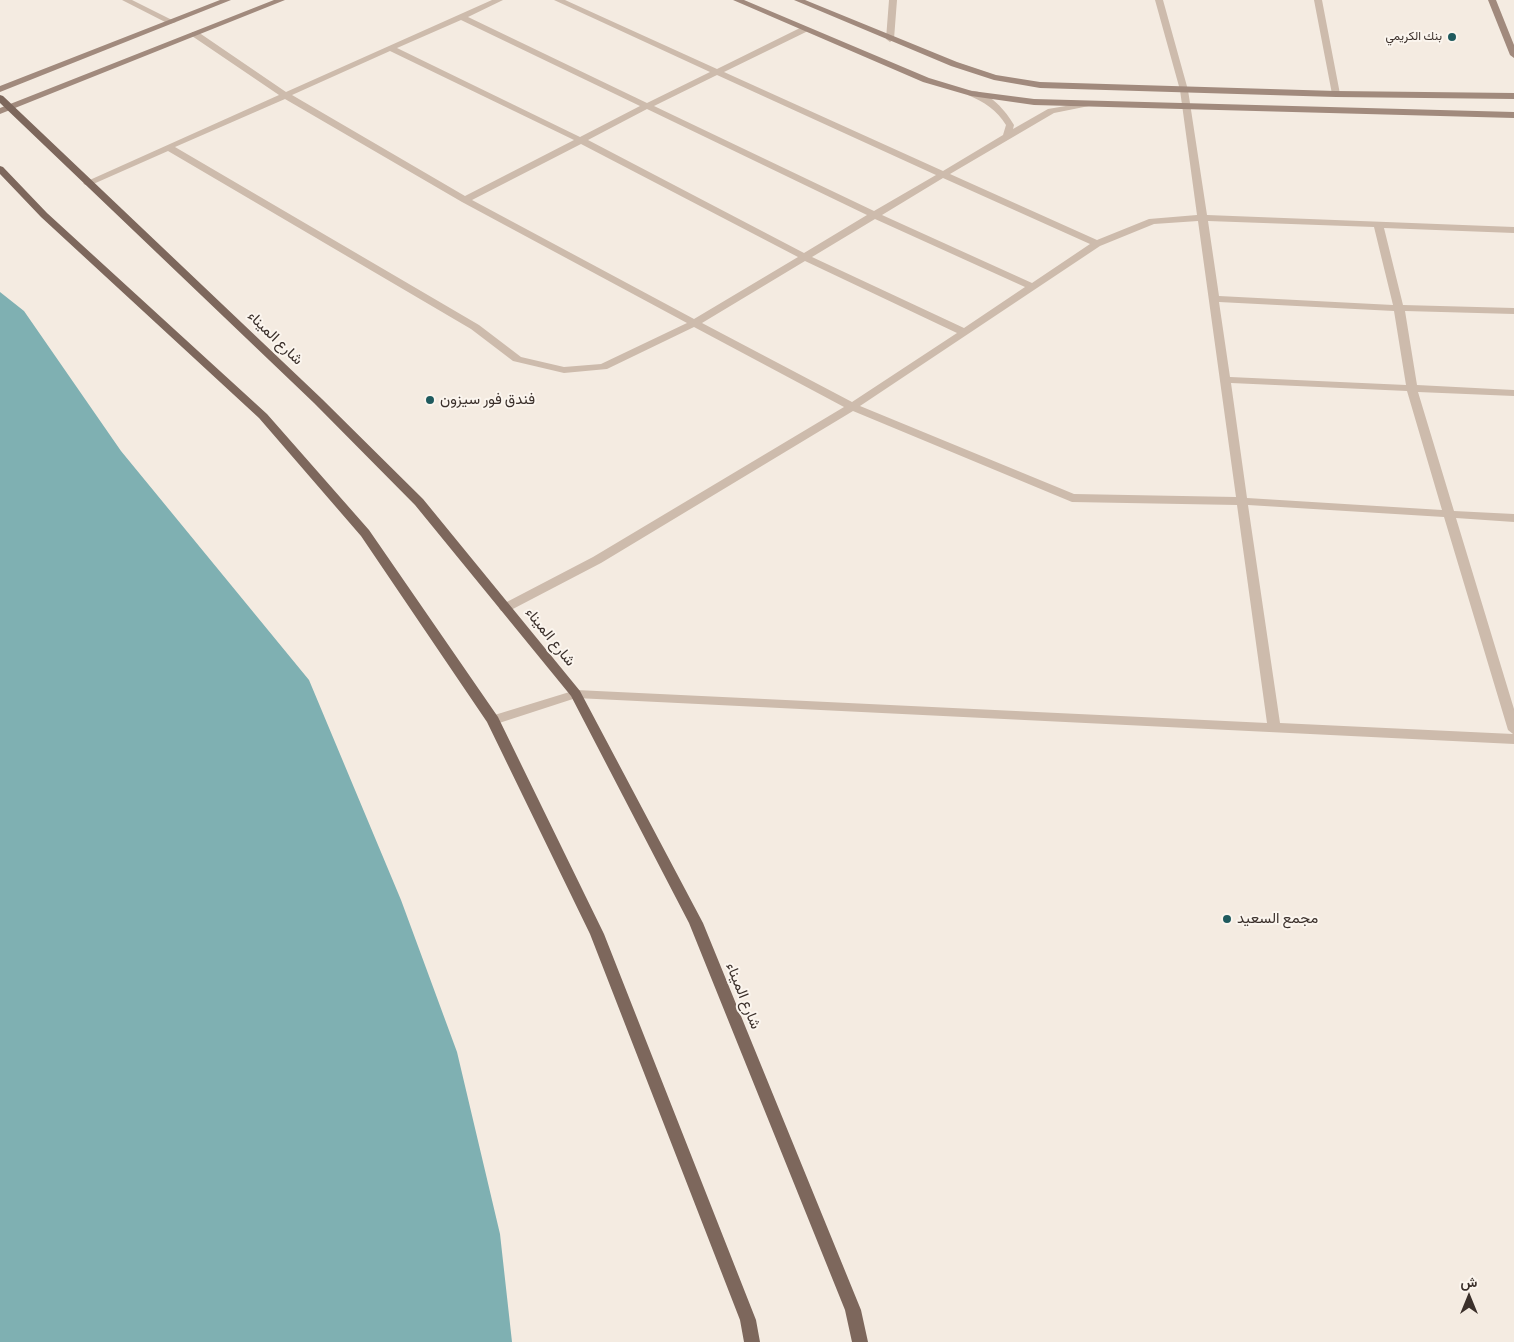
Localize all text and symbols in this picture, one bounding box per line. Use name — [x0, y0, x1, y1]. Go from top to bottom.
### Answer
place label: بنك الكريمي — [1386, 30, 1442, 44]
marker: بنك الكريمي — [1446, 31, 1458, 43]
street label: شارع الميناء — [244, 307, 306, 369]
place label: فندق فور سيزون — [440, 391, 535, 409]
marker: فندق فور سيزون — [424, 394, 436, 406]
street label: شارع الميناء — [521, 604, 579, 670]
place label: مجمع السعيد — [1237, 910, 1318, 928]
marker: مجمع السعيد — [1221, 913, 1233, 925]
street label: شارع الميناء — [722, 960, 764, 1032]
north arrow — [1444, 1272, 1494, 1322]
text: ش — [1461, 1272, 1477, 1291]

